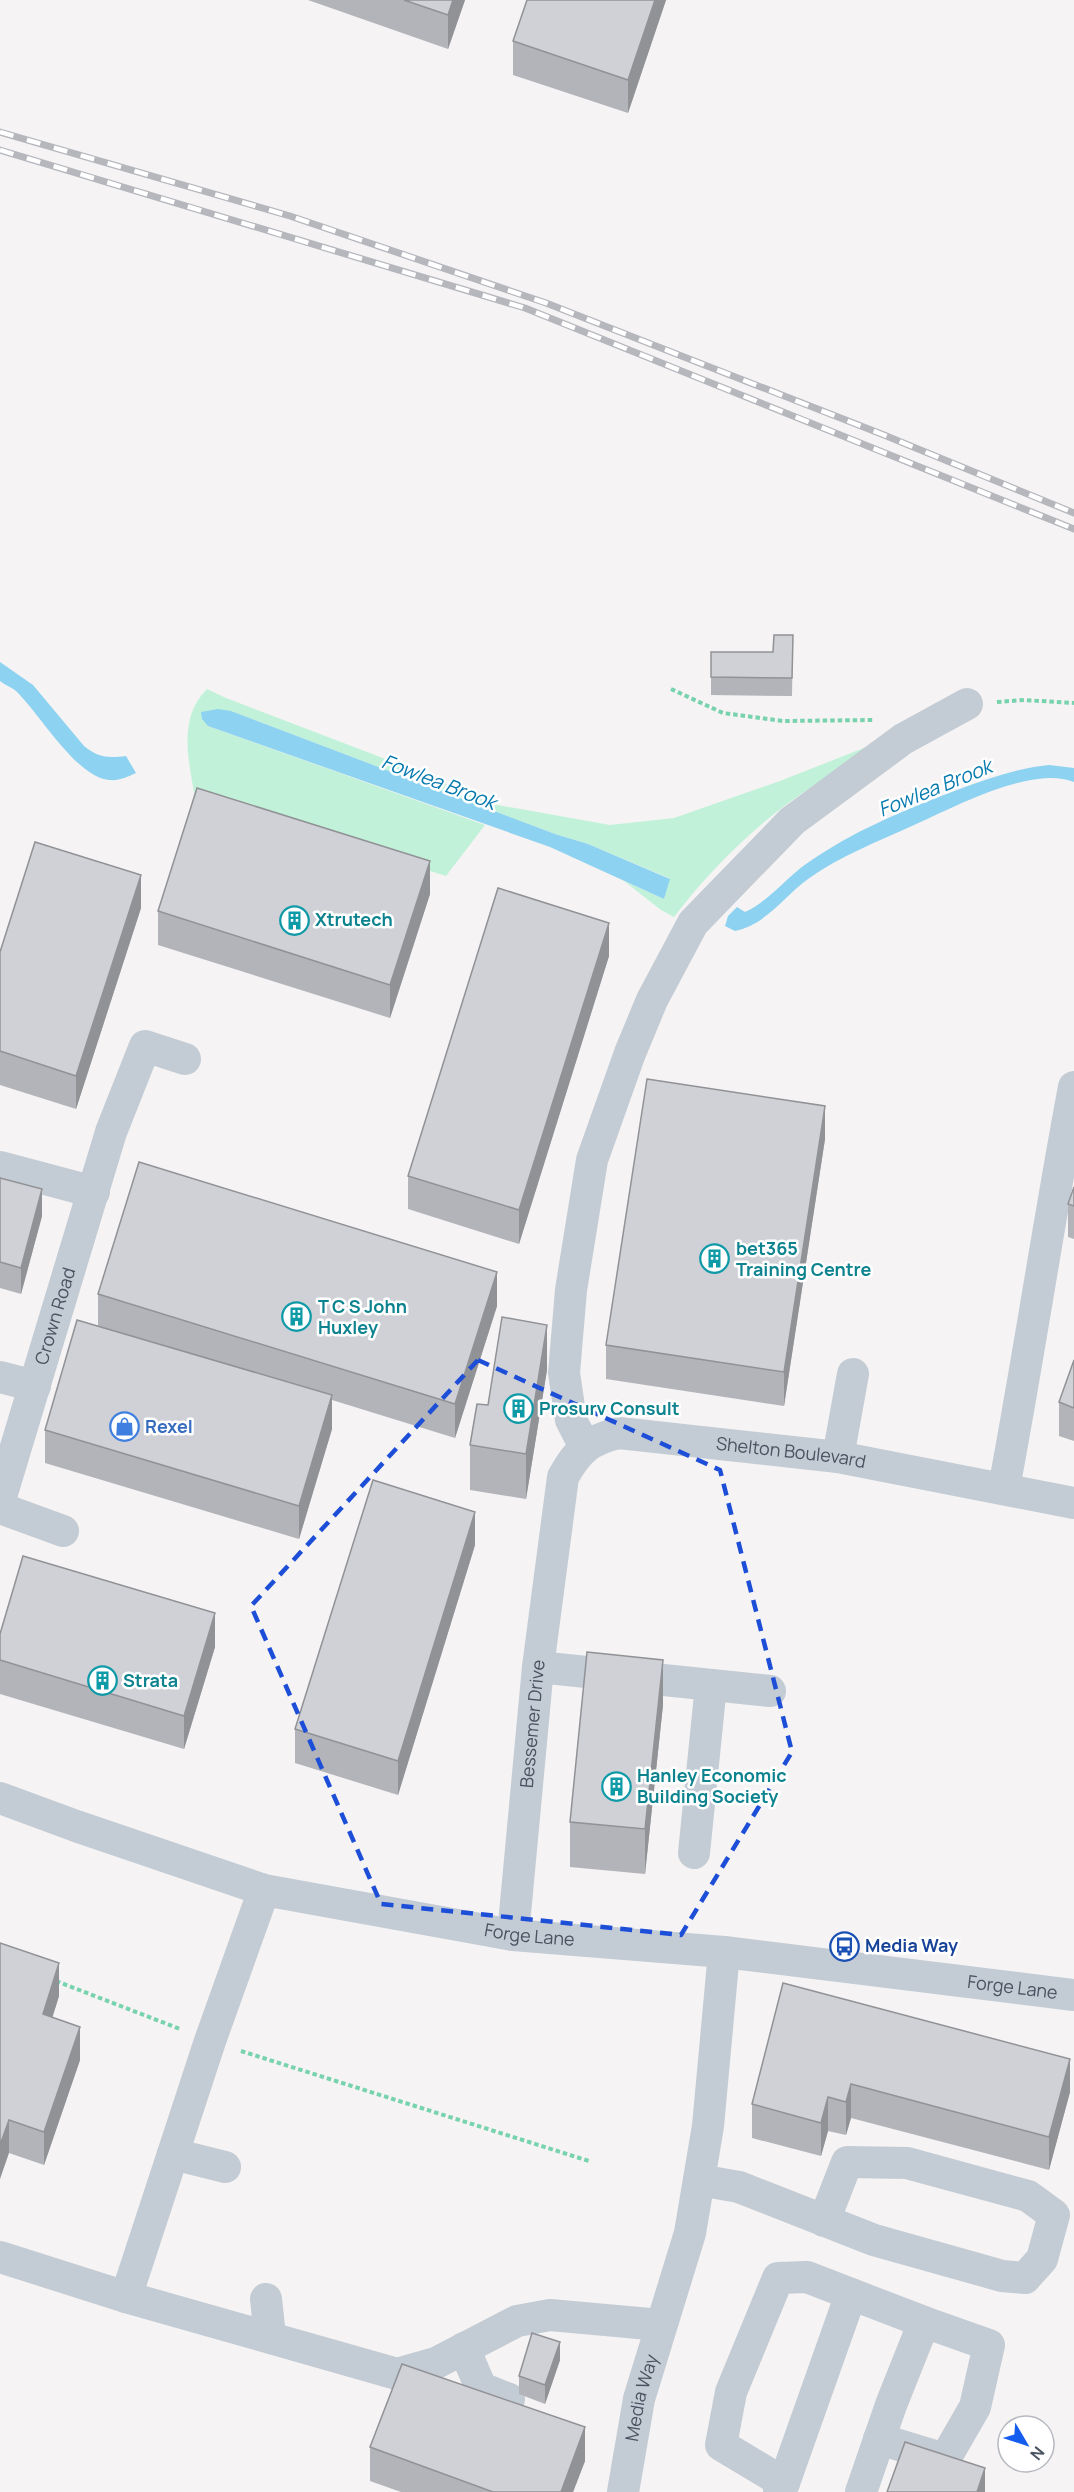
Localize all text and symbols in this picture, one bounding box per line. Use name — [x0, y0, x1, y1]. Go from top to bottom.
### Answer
water label: Fowlea Brook — [378, 747, 503, 817]
water label: Fowlea Brook — [874, 751, 999, 823]
building icon: Xtrutech — [278, 904, 310, 936]
place label: Xtrutech — [315, 907, 393, 931]
place label: bet365 Training Centre — [736, 1236, 872, 1281]
building icon: bet365 Training Centre — [699, 1243, 731, 1275]
street label: Crown Road — [29, 1264, 80, 1367]
place label: T C S John Huxley — [318, 1294, 407, 1339]
building icon: T C S John Huxley — [281, 1301, 313, 1333]
building icon: Prosurv Consult — [502, 1393, 534, 1425]
place label: Prosurv Consult — [539, 1396, 680, 1420]
shop icon: Rexel — [108, 1411, 140, 1443]
place label: Rexel — [145, 1414, 193, 1438]
street label: Shelton Boulevard — [715, 1431, 868, 1473]
street label: Bessemer Drive — [514, 1658, 550, 1789]
building icon: Strata — [86, 1665, 118, 1697]
place label: Strata — [123, 1668, 178, 1692]
place label: Hanley Economic Building Society — [637, 1763, 787, 1808]
building icon: Hanley Economic Building Society — [600, 1770, 632, 1802]
street label: Forge Lane — [483, 1917, 576, 1951]
bus stop icon: Media Way — [828, 1930, 860, 1962]
place label: Media Way — [865, 1933, 958, 1957]
street label: Forge Lane — [966, 1969, 1059, 2004]
street label: Media Way — [619, 2351, 663, 2443]
north arrow — [996, 2414, 1056, 2474]
text: N — [1025, 2442, 1050, 2465]

